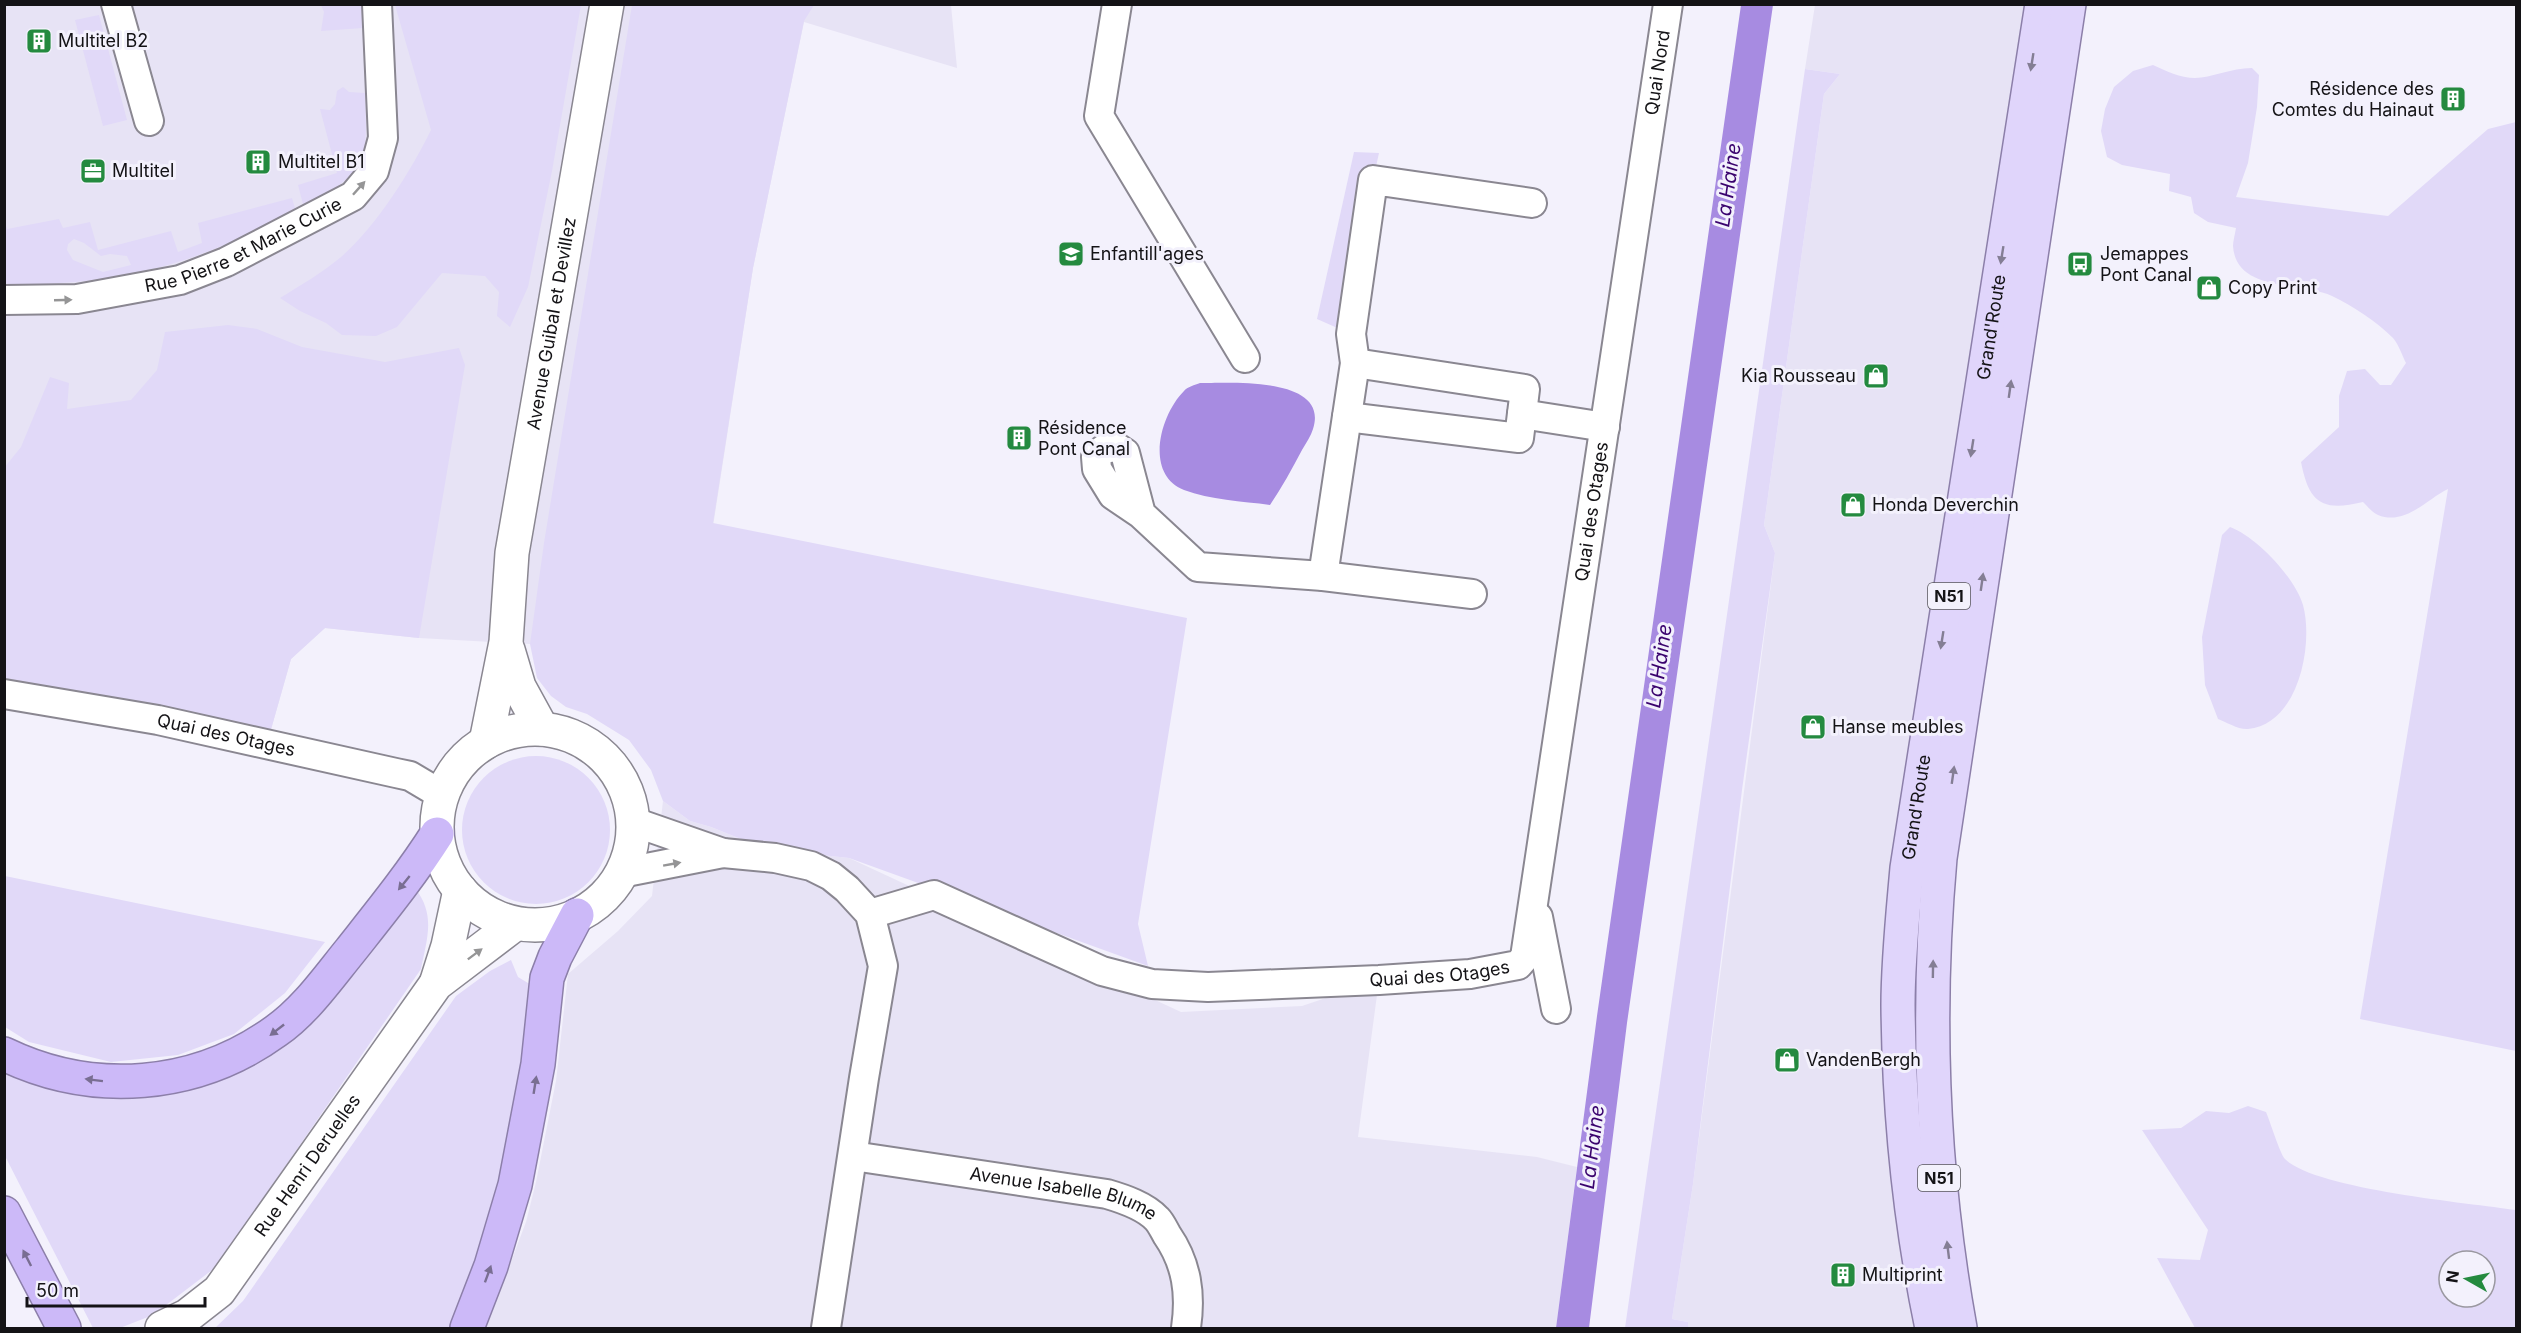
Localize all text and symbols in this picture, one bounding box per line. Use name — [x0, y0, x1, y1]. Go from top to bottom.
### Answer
building icon: Multitel B2 — [24, 26, 54, 56]
street label: Quai Nord — [1640, 29, 1674, 117]
place label: Multitel B2 — [58, 30, 148, 51]
one-way arrow — [2028, 53, 2037, 72]
place label: Résidence des Comtes du Hainaut — [2272, 78, 2434, 120]
building icon: Résidence des Comtes du Hainaut — [2438, 84, 2468, 114]
water label: La Haine — [1710, 141, 1746, 229]
building icon: Multitel B1 — [243, 147, 273, 177]
place label: Multitel B1 — [278, 151, 365, 172]
office icon: Multitel — [78, 156, 108, 186]
place label: Multitel — [112, 160, 174, 181]
one-way arrow — [352, 181, 366, 196]
street label: Rue Pierre et Marie Curie — [143, 193, 345, 296]
street label: Avenue Guibal et Devillez — [522, 216, 580, 431]
school or university icon: Enfantill'ages — [1056, 239, 1086, 269]
place label: Enfantill'ages — [1090, 243, 1204, 264]
place label: Jemappes Pont Canal — [2100, 243, 2192, 285]
one-way arrow — [1998, 246, 2007, 265]
bus stop icon: Jemappes Pont Canal — [2065, 249, 2095, 279]
street label: Grand'Route — [1972, 273, 2010, 381]
shop icon: Copy Print — [2194, 273, 2224, 303]
place label: Copy Print — [2228, 277, 2317, 298]
one-way arrow — [53, 295, 72, 304]
shop icon: Kia Rousseau — [1861, 361, 1891, 391]
place label: Kia Rousseau — [1741, 365, 1856, 386]
one-way arrow — [2006, 379, 2015, 398]
place label: Résidence Pont Canal — [1038, 417, 1130, 459]
building icon: Résidence Pont Canal — [1004, 423, 1034, 453]
one-way arrow — [1968, 438, 1977, 457]
street label: Quai des Otages — [1570, 440, 1612, 583]
shop icon: Honda Deverchin — [1838, 490, 1868, 520]
place label: Honda Deverchin — [1872, 494, 2019, 515]
one-way arrow — [1977, 572, 1986, 591]
road number: N51 — [1928, 583, 1970, 609]
water label: La Haine — [1641, 622, 1677, 710]
one-way arrow — [1938, 631, 1947, 650]
street label: Quai des Otages — [155, 709, 297, 760]
shop icon: Hanse meubles — [1798, 712, 1828, 742]
place label: Hanse meubles — [1832, 716, 1963, 737]
street label: Grand'Route — [1897, 753, 1935, 861]
one-way arrow — [1948, 765, 1957, 784]
one-way arrow — [663, 859, 682, 868]
one-way arrow — [399, 875, 411, 890]
one-way arrow — [468, 948, 483, 960]
street label: Quai des Otages — [1369, 956, 1511, 990]
one-way arrow — [1928, 959, 1937, 978]
one-way arrow — [269, 1023, 285, 1036]
shop icon: VandenBergh — [1772, 1045, 1802, 1075]
place label: VandenBergh — [1806, 1049, 1921, 1070]
one-way arrow — [84, 1075, 103, 1085]
one-way arrow — [531, 1075, 540, 1094]
street label: Rue Henri Deruelles — [250, 1090, 365, 1240]
water label: La Haine — [1575, 1104, 1609, 1190]
street label: Avenue Isabelle Blume — [968, 1163, 1161, 1224]
road number: N51 — [1918, 1165, 1960, 1191]
one-way arrow — [1943, 1240, 1953, 1259]
one-way arrow — [23, 1249, 32, 1266]
north arrow — [2437, 1249, 2497, 1309]
building icon: Multiprint — [1828, 1260, 1858, 1290]
place label: Multiprint — [1862, 1264, 1943, 1285]
one-way arrow — [484, 1265, 494, 1283]
text: N — [2441, 1269, 2463, 1284]
scale bar — [27, 1270, 206, 1308]
text: 50 m — [36, 1280, 79, 1301]

